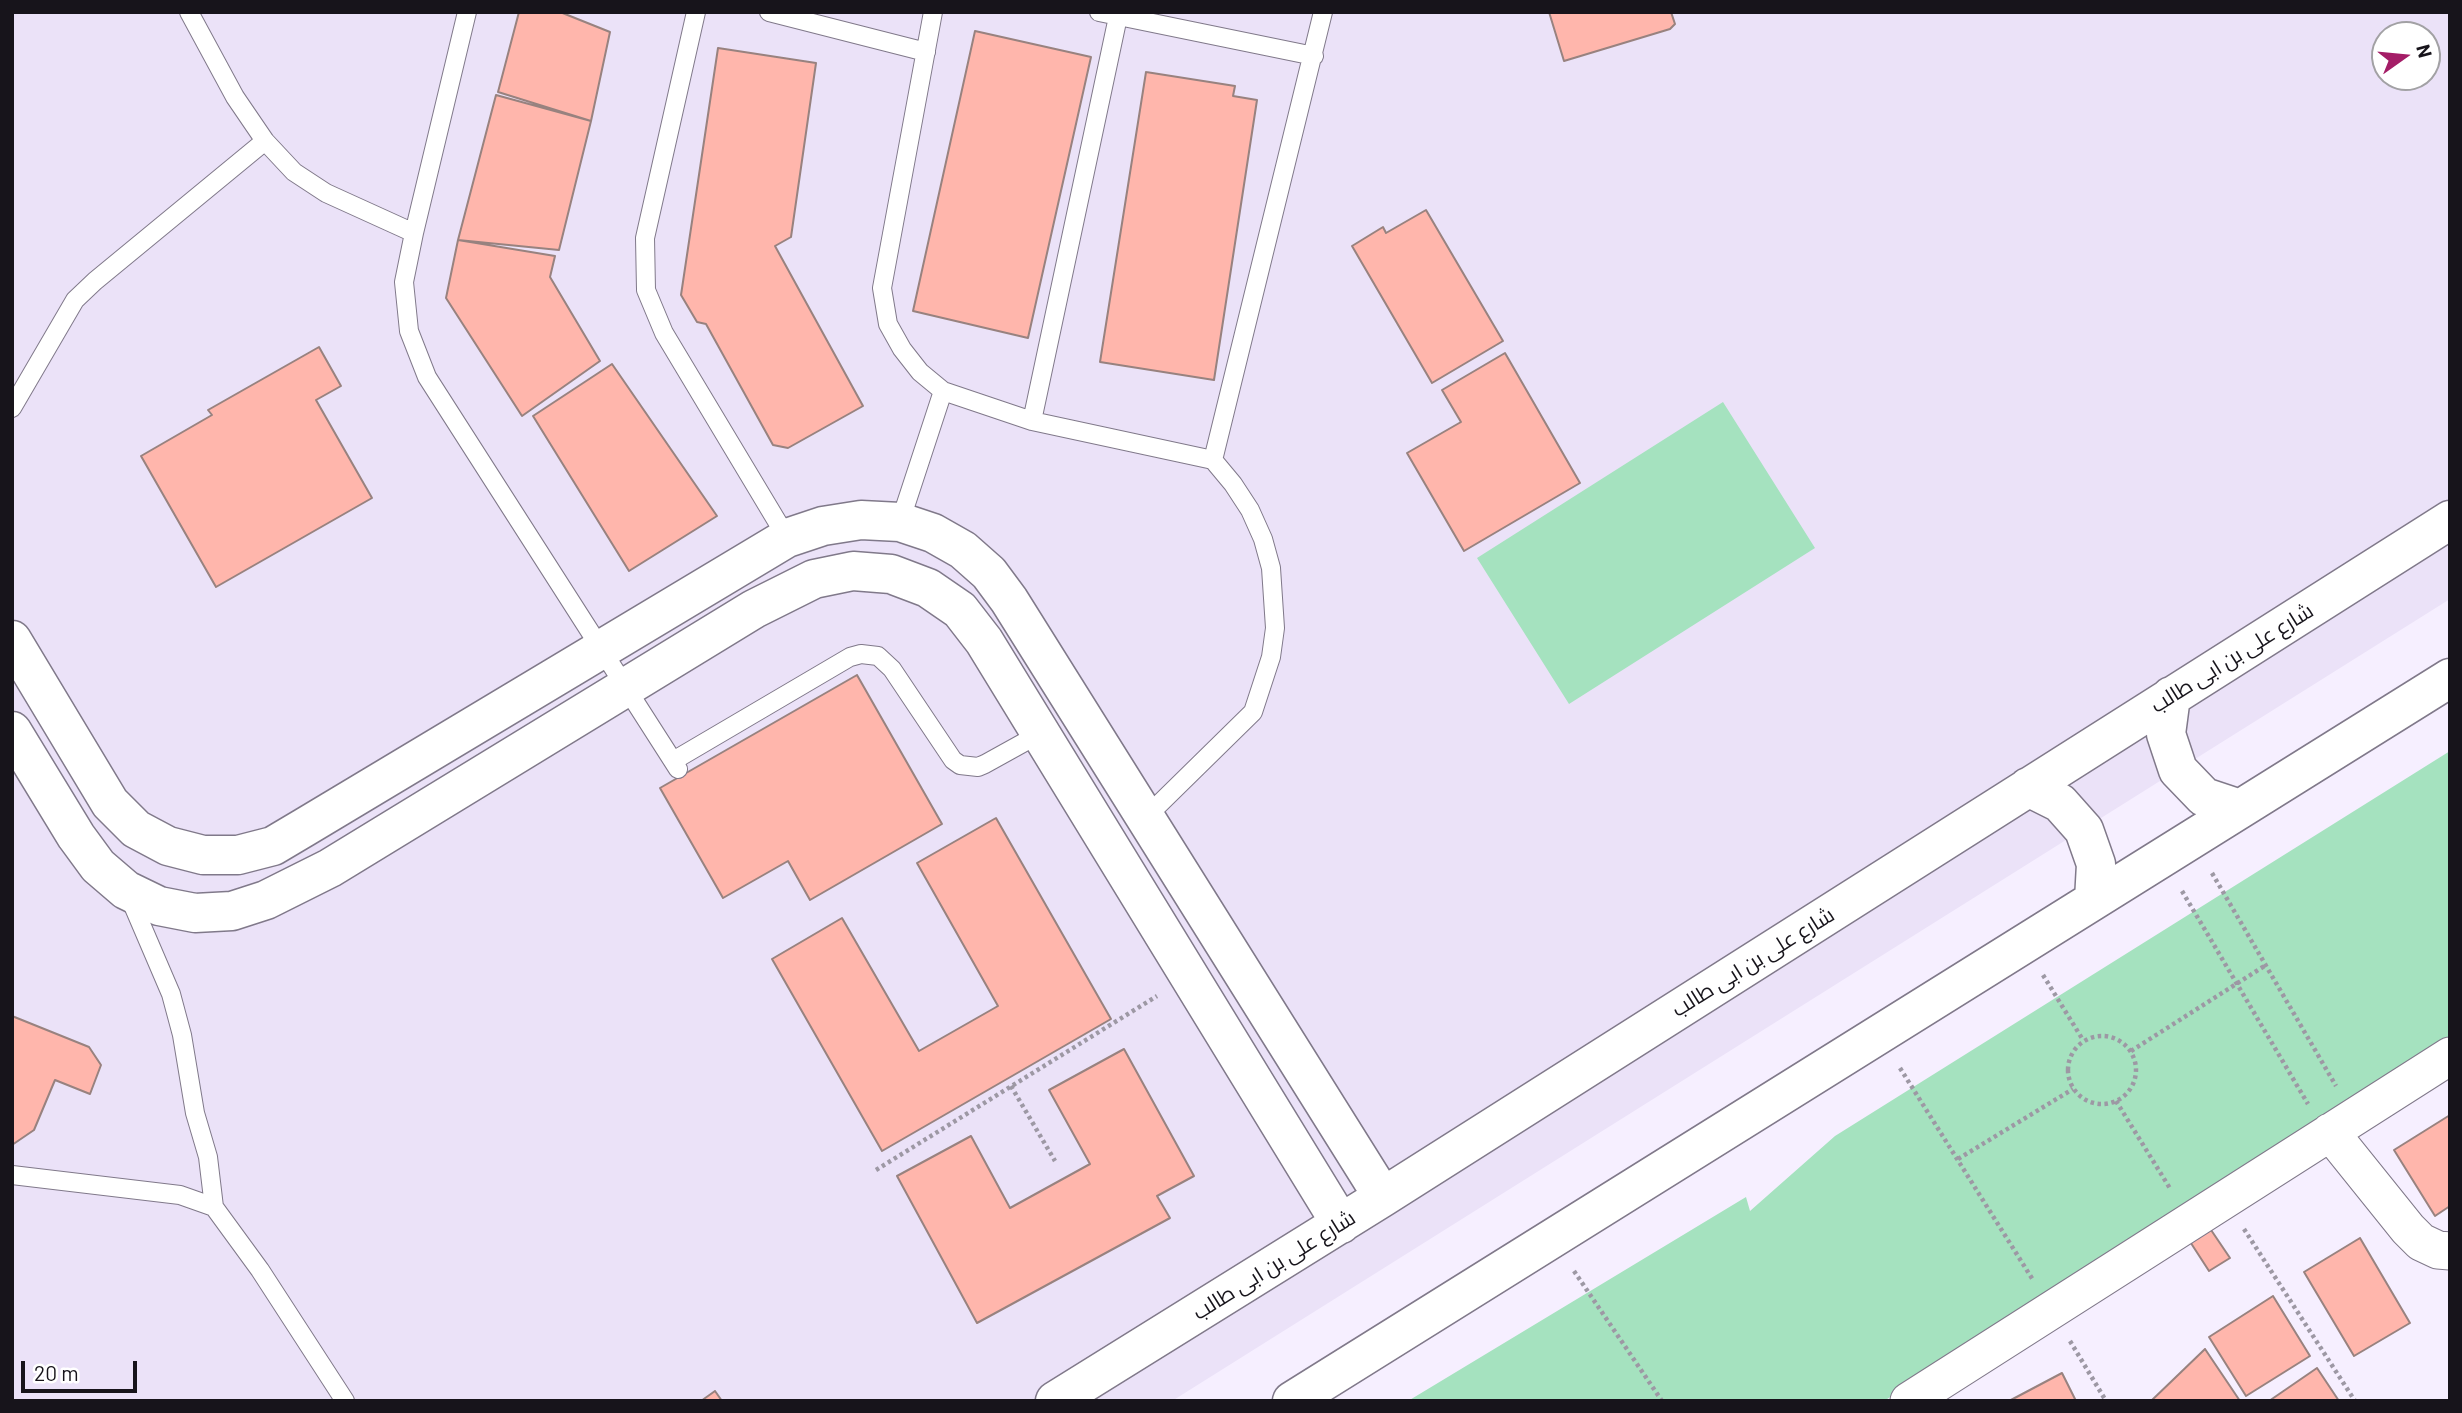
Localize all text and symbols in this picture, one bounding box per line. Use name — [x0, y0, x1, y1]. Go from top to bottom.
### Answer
north arrow — [2371, 21, 2441, 91]
text: N — [2412, 42, 2438, 60]
street label: شارع على بن ابى طالب — [2146, 598, 2318, 718]
street label: شارع على بن ابى طالب — [1667, 902, 1839, 1022]
street label: شارع على بن ابى طالب — [1188, 1205, 1360, 1325]
scale bar — [24, 1346, 140, 1390]
text: 20 m — [34, 1360, 79, 1385]

